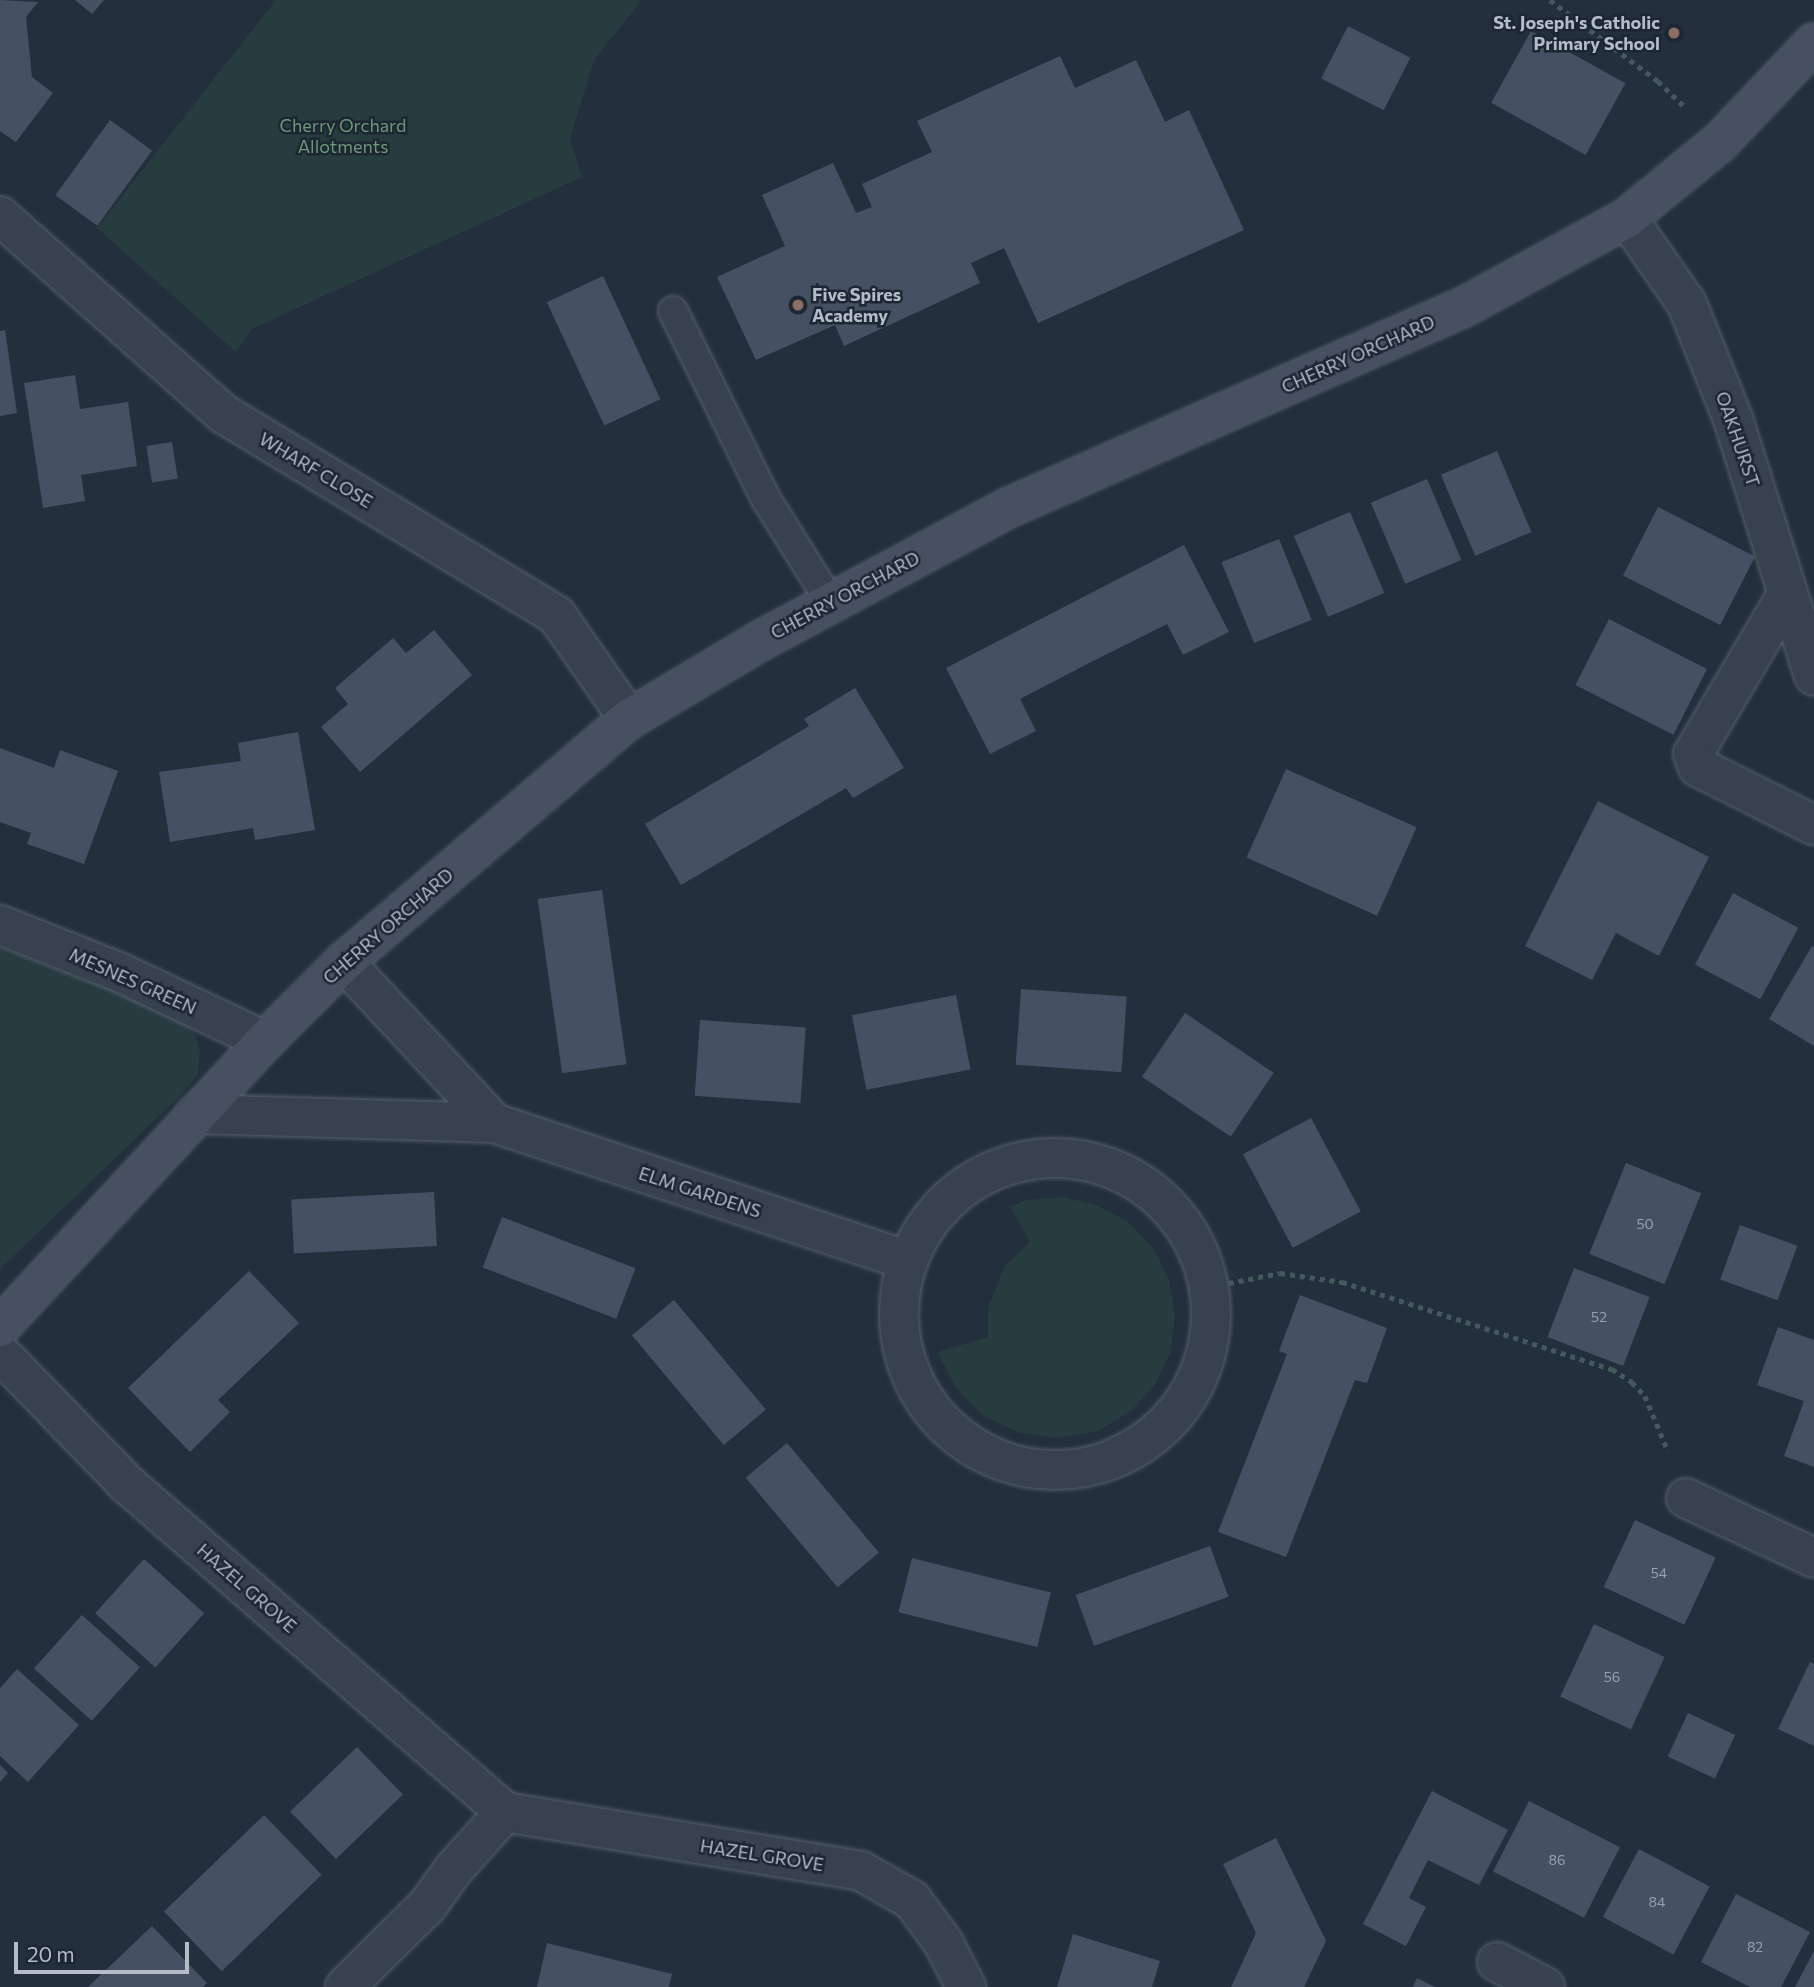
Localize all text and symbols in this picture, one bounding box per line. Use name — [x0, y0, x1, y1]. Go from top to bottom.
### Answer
place label: St. Joseph's Catholic Primary School — [1493, 12, 1660, 54]
marker: St. Joseph's Catholic Primary School — [1666, 25, 1682, 41]
park label: Cherry Orchard Allotments — [280, 115, 406, 158]
place label: Five Spires Academy — [812, 284, 901, 326]
marker: Five Spires Academy — [790, 297, 806, 313]
street label: CHERRY ORCHARD — [1278, 311, 1438, 397]
street label: OAKHURST — [1712, 389, 1764, 489]
street label: WHARF CLOSE — [255, 428, 377, 512]
street label: CHERRY ORCHARD — [767, 547, 923, 643]
street label: CHERRY ORCHARD — [319, 864, 457, 988]
street label: MESNES GREEN — [66, 943, 200, 1019]
street label: ELM GARDENS — [636, 1162, 764, 1222]
house number: 50 — [1636, 1216, 1654, 1232]
house number: 52 — [1591, 1309, 1607, 1325]
street label: HAZEL GROVE — [193, 1539, 301, 1637]
house number: 54 — [1651, 1565, 1667, 1581]
house number: 56 — [1604, 1669, 1620, 1685]
street label: HAZEL GROVE — [699, 1835, 825, 1875]
house number: 86 — [1549, 1852, 1565, 1868]
house number: 84 — [1649, 1894, 1665, 1910]
scale bar — [18, 1927, 192, 1971]
house number: 82 — [1747, 1939, 1763, 1955]
text: 20 m — [27, 1941, 75, 1966]

